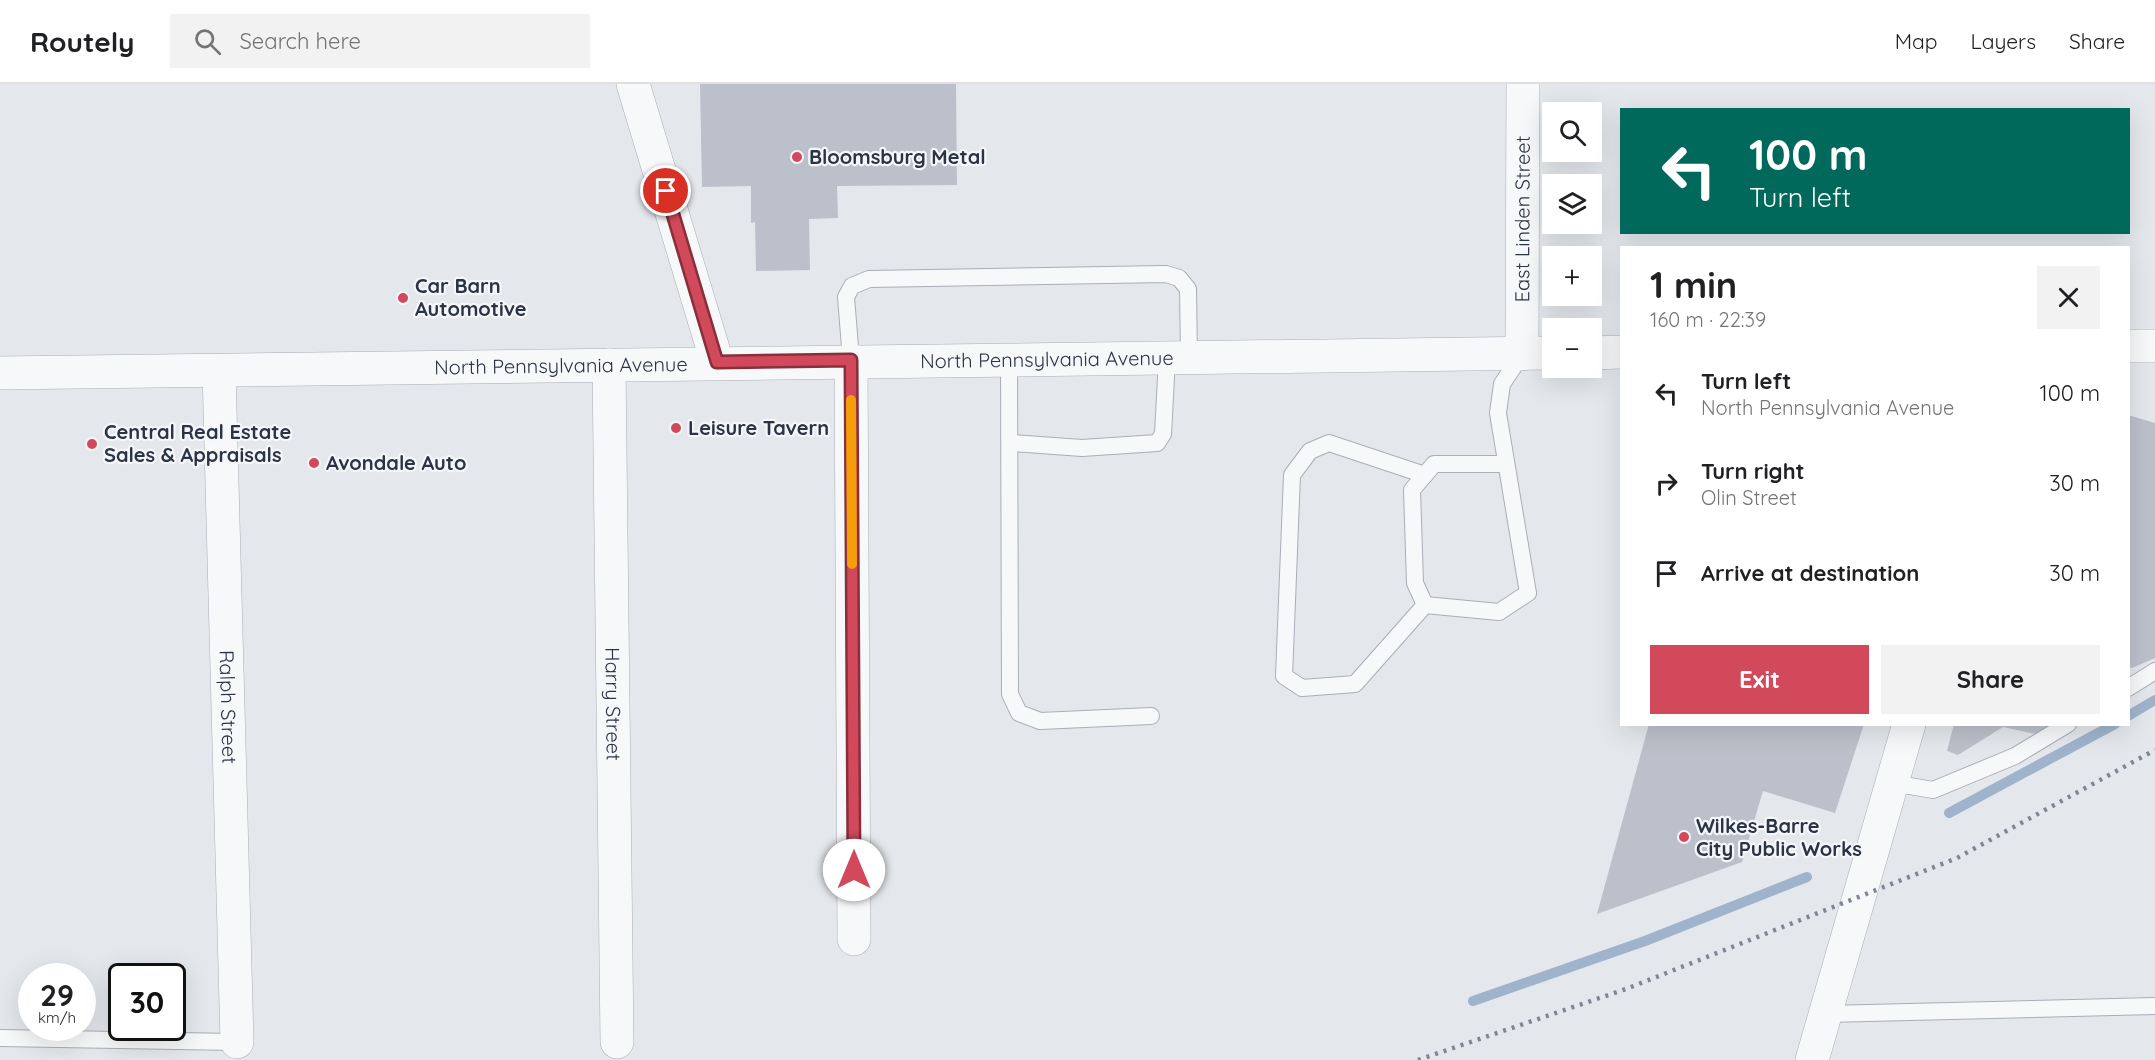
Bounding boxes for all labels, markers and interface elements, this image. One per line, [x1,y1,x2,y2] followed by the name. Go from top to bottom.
[170,14,590,68] search box
[30,24,134,59] text: Routely
[191,25,224,58] icon: search
[239,27,361,55] text: Search here
[1895,28,1938,54] text: Map
[1971,28,2036,54] text: Layers
[2069,28,2125,54] text: Share
[1542,102,1602,378] map controls
[1542,102,1602,162] button: search
[1749,128,1867,181] text: 100 m
[1650,132,1728,210] icon: left
[1509,135,1535,302] street label: East Linden Street
[809,144,986,169] place label: Bloomsburg Metal
[790,150,804,164] marker: Bloomsburg Metal
[640,165,691,216] pin
[649,174,682,207] icon: arrive
[1542,174,1602,234] button: layers
[1749,180,1851,214] text: Turn left
[1542,246,1602,306] button: +
[1650,262,1737,307] text: 1 min
[2037,266,2100,329] button: close
[415,273,527,321] place label: Car Barn Automotive
[396,291,410,305] marker: Car Barn Automotive
[1650,307,1766,332] text: 160 m · 22:39
[1542,318,1602,378] button: −
[920,345,1174,373] street label: North Pennsylvania Avenue
[434,351,688,379] street label: North Pennsylvania Avenue
[1701,367,1791,395] text: Turn left
[1650,377,1683,410] icon: left
[2040,379,2100,407] text: 100 m
[1701,395,1954,420] text: North Pennsylvania Avenue
[688,415,829,440] place label: Leisure Tavern
[104,419,291,467] place label: Central Real Estate Sales & Appraisals
[669,421,683,435] marker: Leisure Tavern
[85,437,99,451] marker: Central Real Estate Sales & Appraisals
[326,450,466,475] place label: Avondale Auto
[307,456,321,470] marker: Avondale Auto
[1701,457,1805,485] text: Turn right
[1650,467,1683,500] icon: right
[2049,469,2100,497] text: 30 m
[1701,485,1797,510] text: Olin Street
[1650,557,1683,590] icon: arrive
[1701,559,1919,587] text: Arrive at destination
[2049,559,2100,587] text: 30 m
[1650,645,1869,714] button: Exit
[1881,645,2100,714] button: Share
[600,647,627,761] street label: Harry Street
[214,650,243,764] street label: Ralph Street
[1696,813,1862,861] place label: Wilkes-Barre City Public Works
[1677,830,1691,844] marker: Wilkes-Barre City Public Works
[822,838,886,902] position arrow
[108,963,186,1041] speed limit sign: 30
[40,976,74,1014] text: 29
[38,1008,76,1027] text: km/h

